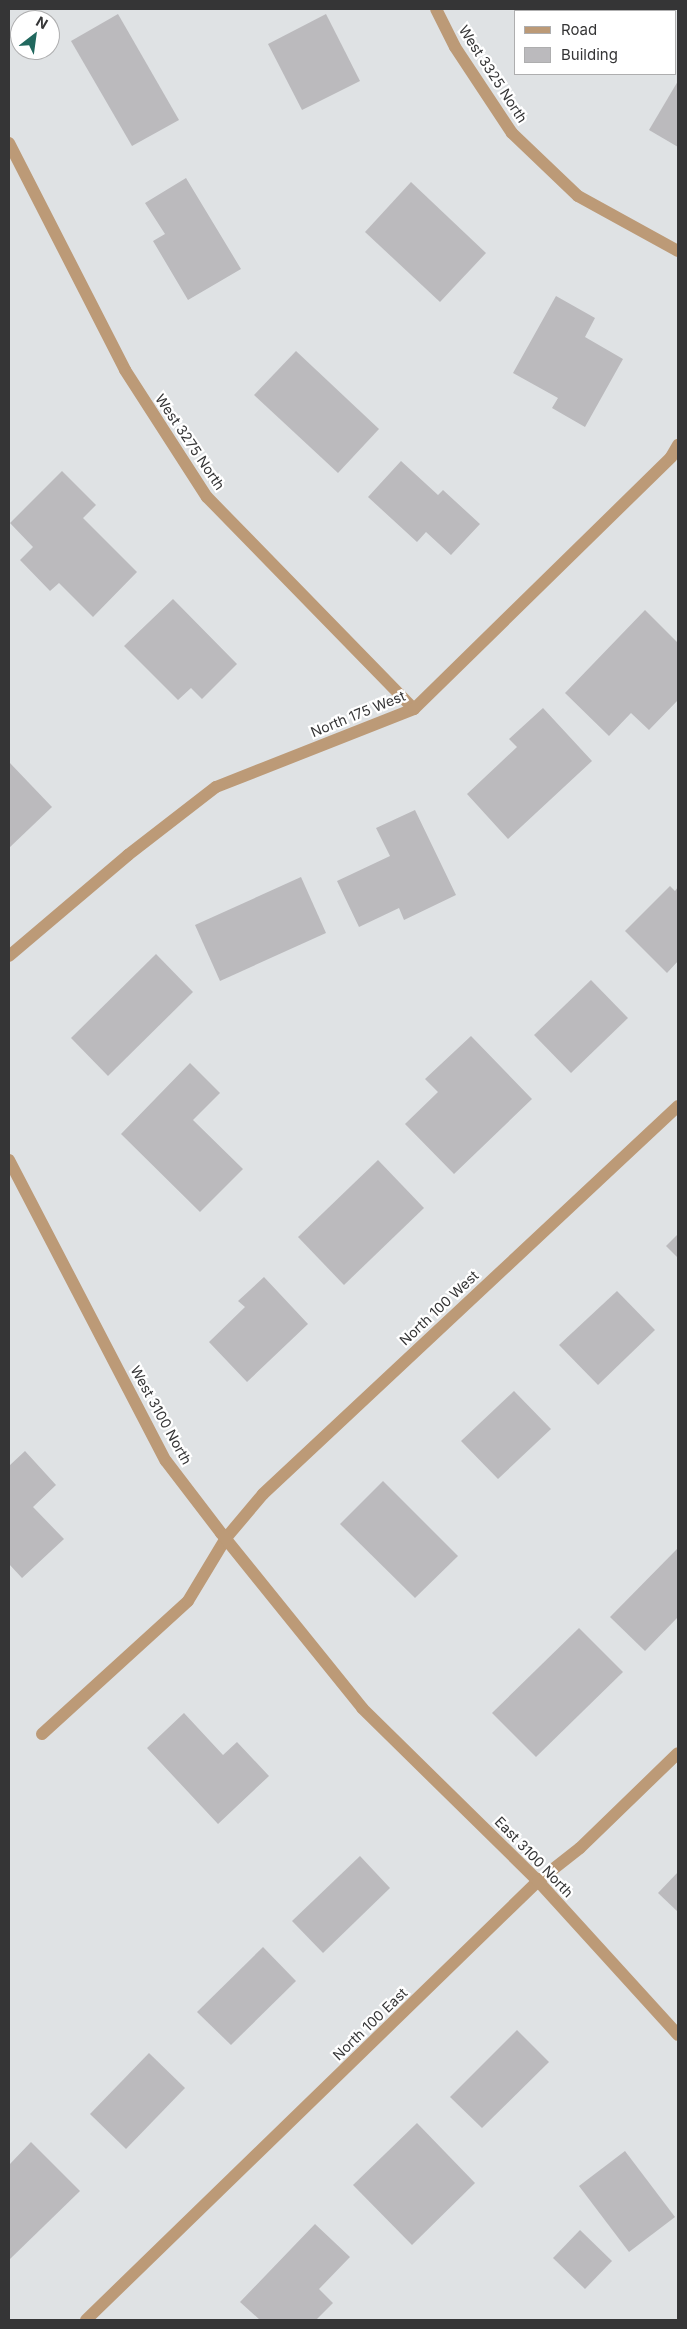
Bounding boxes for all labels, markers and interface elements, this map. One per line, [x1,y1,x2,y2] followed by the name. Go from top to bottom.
[10,10,60,60] north arrow
[514,10,677,75] legend
[33,12,51,32] text: N
[561,20,597,39] text: Road
[455,22,531,126] street label: West 3325 North
[561,45,618,64] text: Building
[152,391,228,493] street label: West 3275 North
[308,687,408,741] street label: North 175 West
[396,1267,482,1349] street label: North 100 West
[127,1363,195,1467] street label: West 3100 North
[491,1813,577,1901] street label: East 3100 North
[329,1984,411,2064] street label: North 100 East

